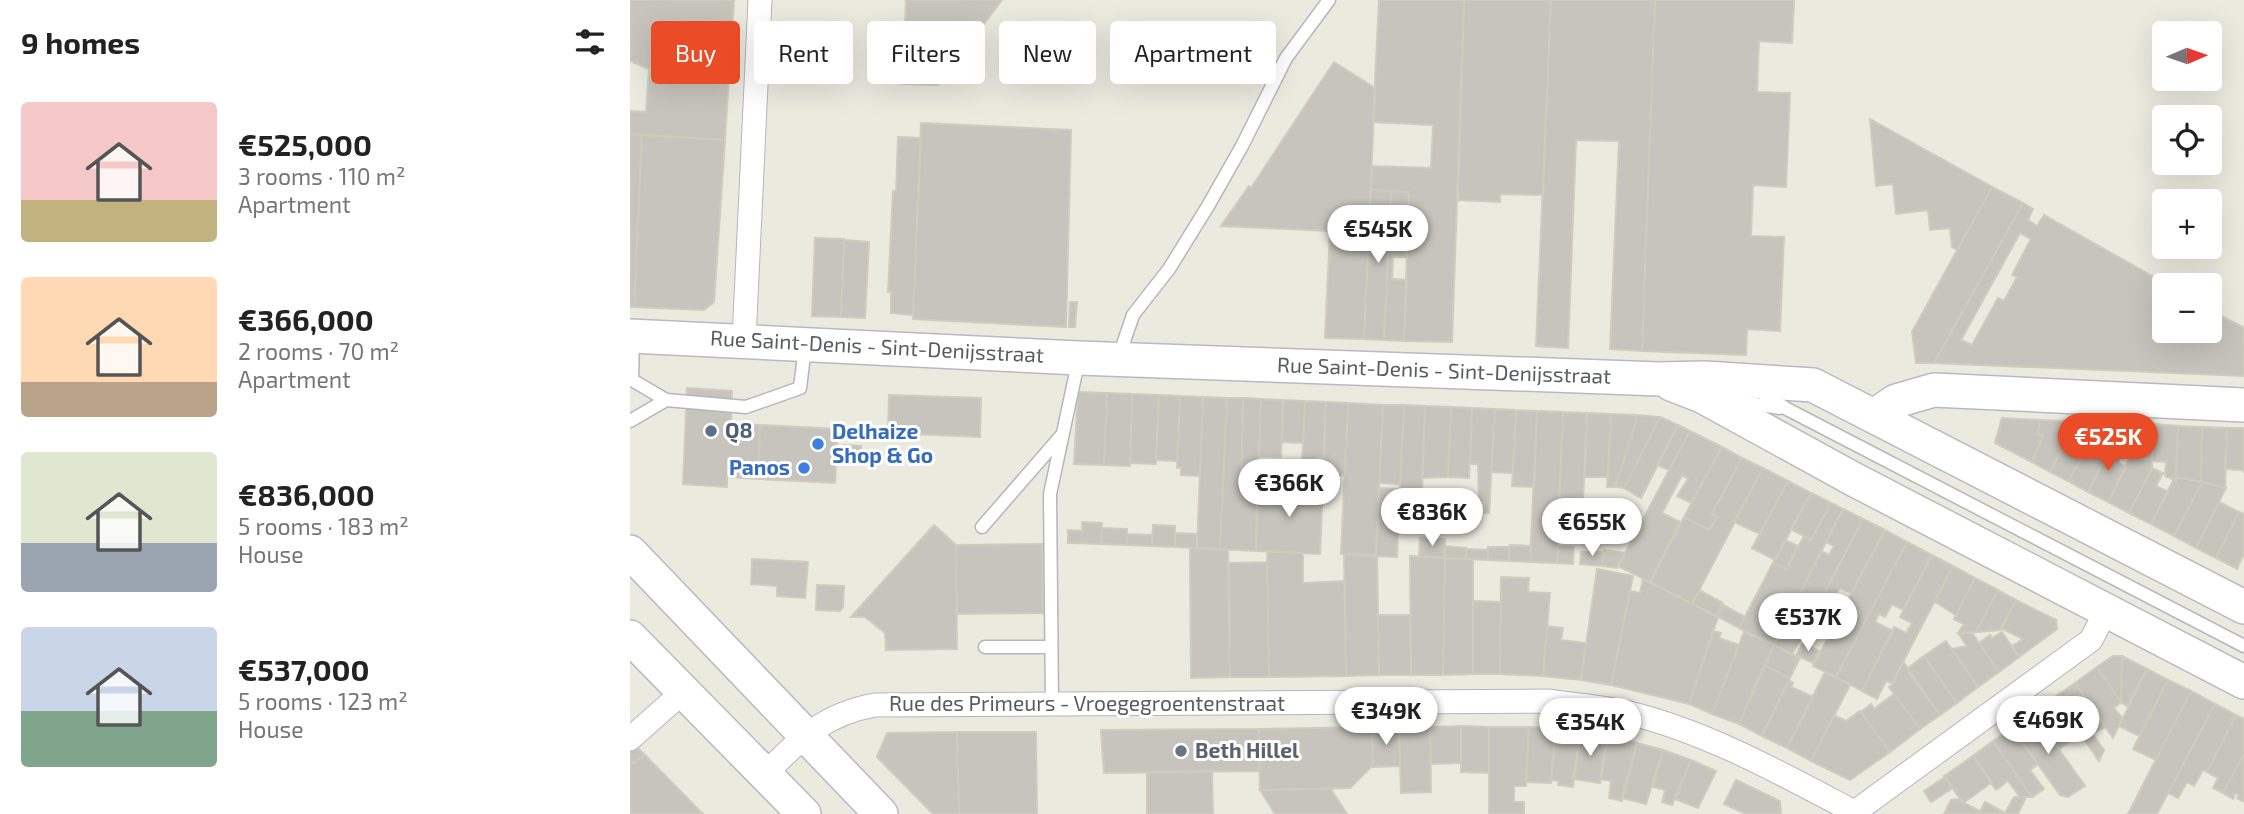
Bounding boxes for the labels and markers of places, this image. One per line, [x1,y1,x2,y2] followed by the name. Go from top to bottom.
[1329,205,1427,265] pin: €545K
[2059,414,2157,473] pin: €525K
[725,417,753,443] place label: Q8
[832,418,933,467] place label: Delhaize Shop & Go
[703,423,719,439] marker: Q8
[810,436,826,452] marker: Delhaize Shop & Go
[729,454,790,479] place label: Panos
[796,460,812,476] marker: Panos
[1240,460,1338,519] pin: €366K
[1383,489,1481,548] pin: €836K
[1543,498,1641,558] pin: €655K
[1759,594,1857,653] pin: €537K
[1337,688,1435,747] pin: €349K
[1999,696,2097,756] pin: €469K
[1541,698,1639,758] pin: €354K
[1195,737,1299,762] place label: Beth Hillel
[1173,743,1189,759] marker: Beth Hillel

